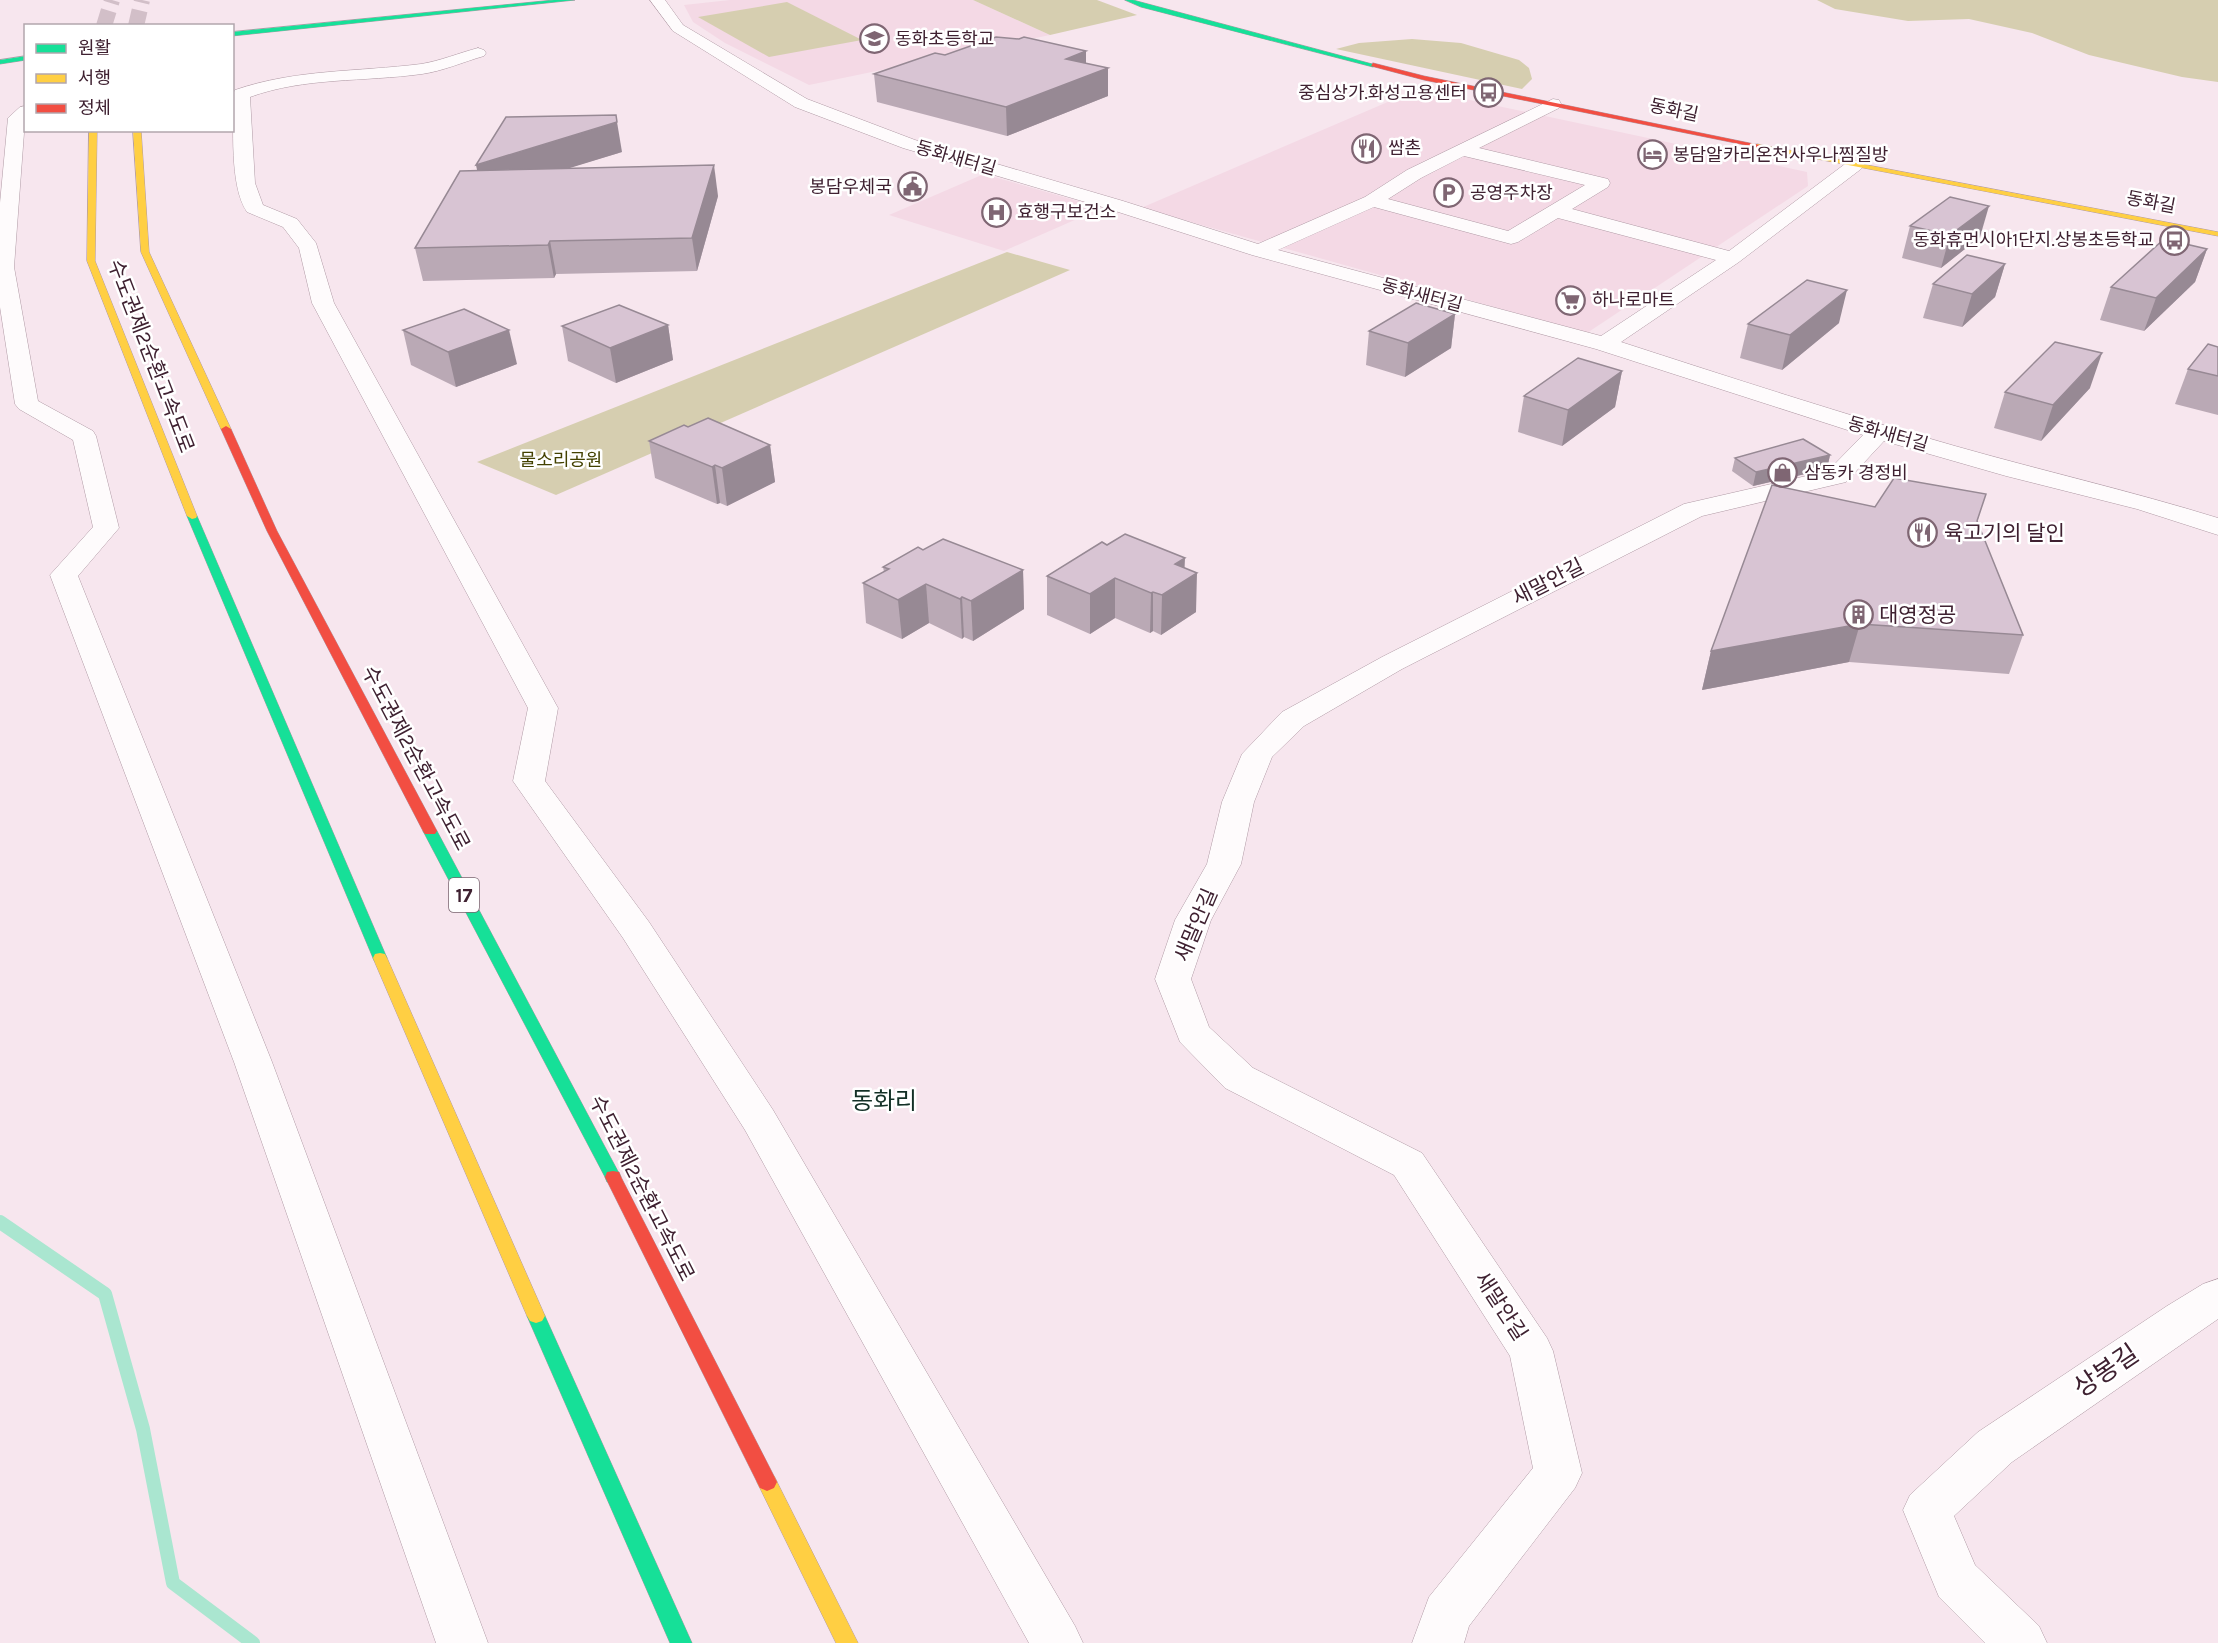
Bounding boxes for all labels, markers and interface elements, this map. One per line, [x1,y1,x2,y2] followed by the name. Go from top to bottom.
[858,23,890,55] school or university icon: 동화초등학교
[24,24,234,132] legend
[895,28,994,50] place label: 동화초등학교
[78,37,111,59] text: 원활
[78,67,111,89] text: 서행
[1472,77,1504,109] bus stop icon: 중심상가.화성고용센터
[1298,82,1467,104] place label: 중심상가.화성고용센터
[1647,94,1701,126] street label: 동화길
[78,97,111,119] text: 정체
[1351,132,1383,164] restaurant icon: 쌈촌
[913,136,999,180] street label: 동화새터길
[1388,137,1421,159] place label: 쌈촌
[1636,139,1668,171] hotel icon: 봉담알카리온천사우나찜질방
[1673,144,1888,166] place label: 봉담알카리온천사우나찜질방
[897,171,929,203] public building icon: 봉담우체국
[809,176,892,198] place label: 봉담우체국
[1433,177,1465,209] parking icon: 공영주차장
[1470,182,1553,204] place label: 공영주차장
[2125,186,2177,218] street label: 동화길
[980,196,1012,228] hospital icon: 효행구보건소
[1017,201,1116,223] place label: 효행구보건소
[2159,224,2191,256] bus stop icon: 동화휴먼시아1단지.상봉초등학교
[1913,229,2154,251] place label: 동화휴먼시아1단지.상봉초등학교
[103,256,199,456] street label: 수도권제2순환고속도로
[1379,274,1465,316] street label: 동화새터길
[1555,284,1587,316] supermarket icon: 하나로마트
[1592,289,1675,311] place label: 하나로마트
[1845,412,1931,456] street label: 동화새터길
[520,449,602,471] park label: 물소리공원
[1767,457,1799,489] shop icon: 삼동카 경정비
[1804,462,1908,484] place label: 삼동카 경정비
[1907,517,1939,549] restaurant icon: 육고기의 달인
[1944,521,2065,545] place label: 육고기의 달인
[1508,554,1588,610] street label: 새말안길
[1842,599,1874,631] building icon: 대영정공
[1879,603,1956,627] place label: 대영정공
[357,662,475,854] street label: 수도권제2순환고속도로
[449,878,479,912] road number: 17
[1170,885,1222,965] street label: 새말안길
[851,1087,917,1115] district label: 동화리
[585,1091,699,1285] street label: 수도권제2순환고속도로
[1470,1267,1532,1345] street label: 새말안길
[2068,1338,2144,1404] street label: 상봉길

